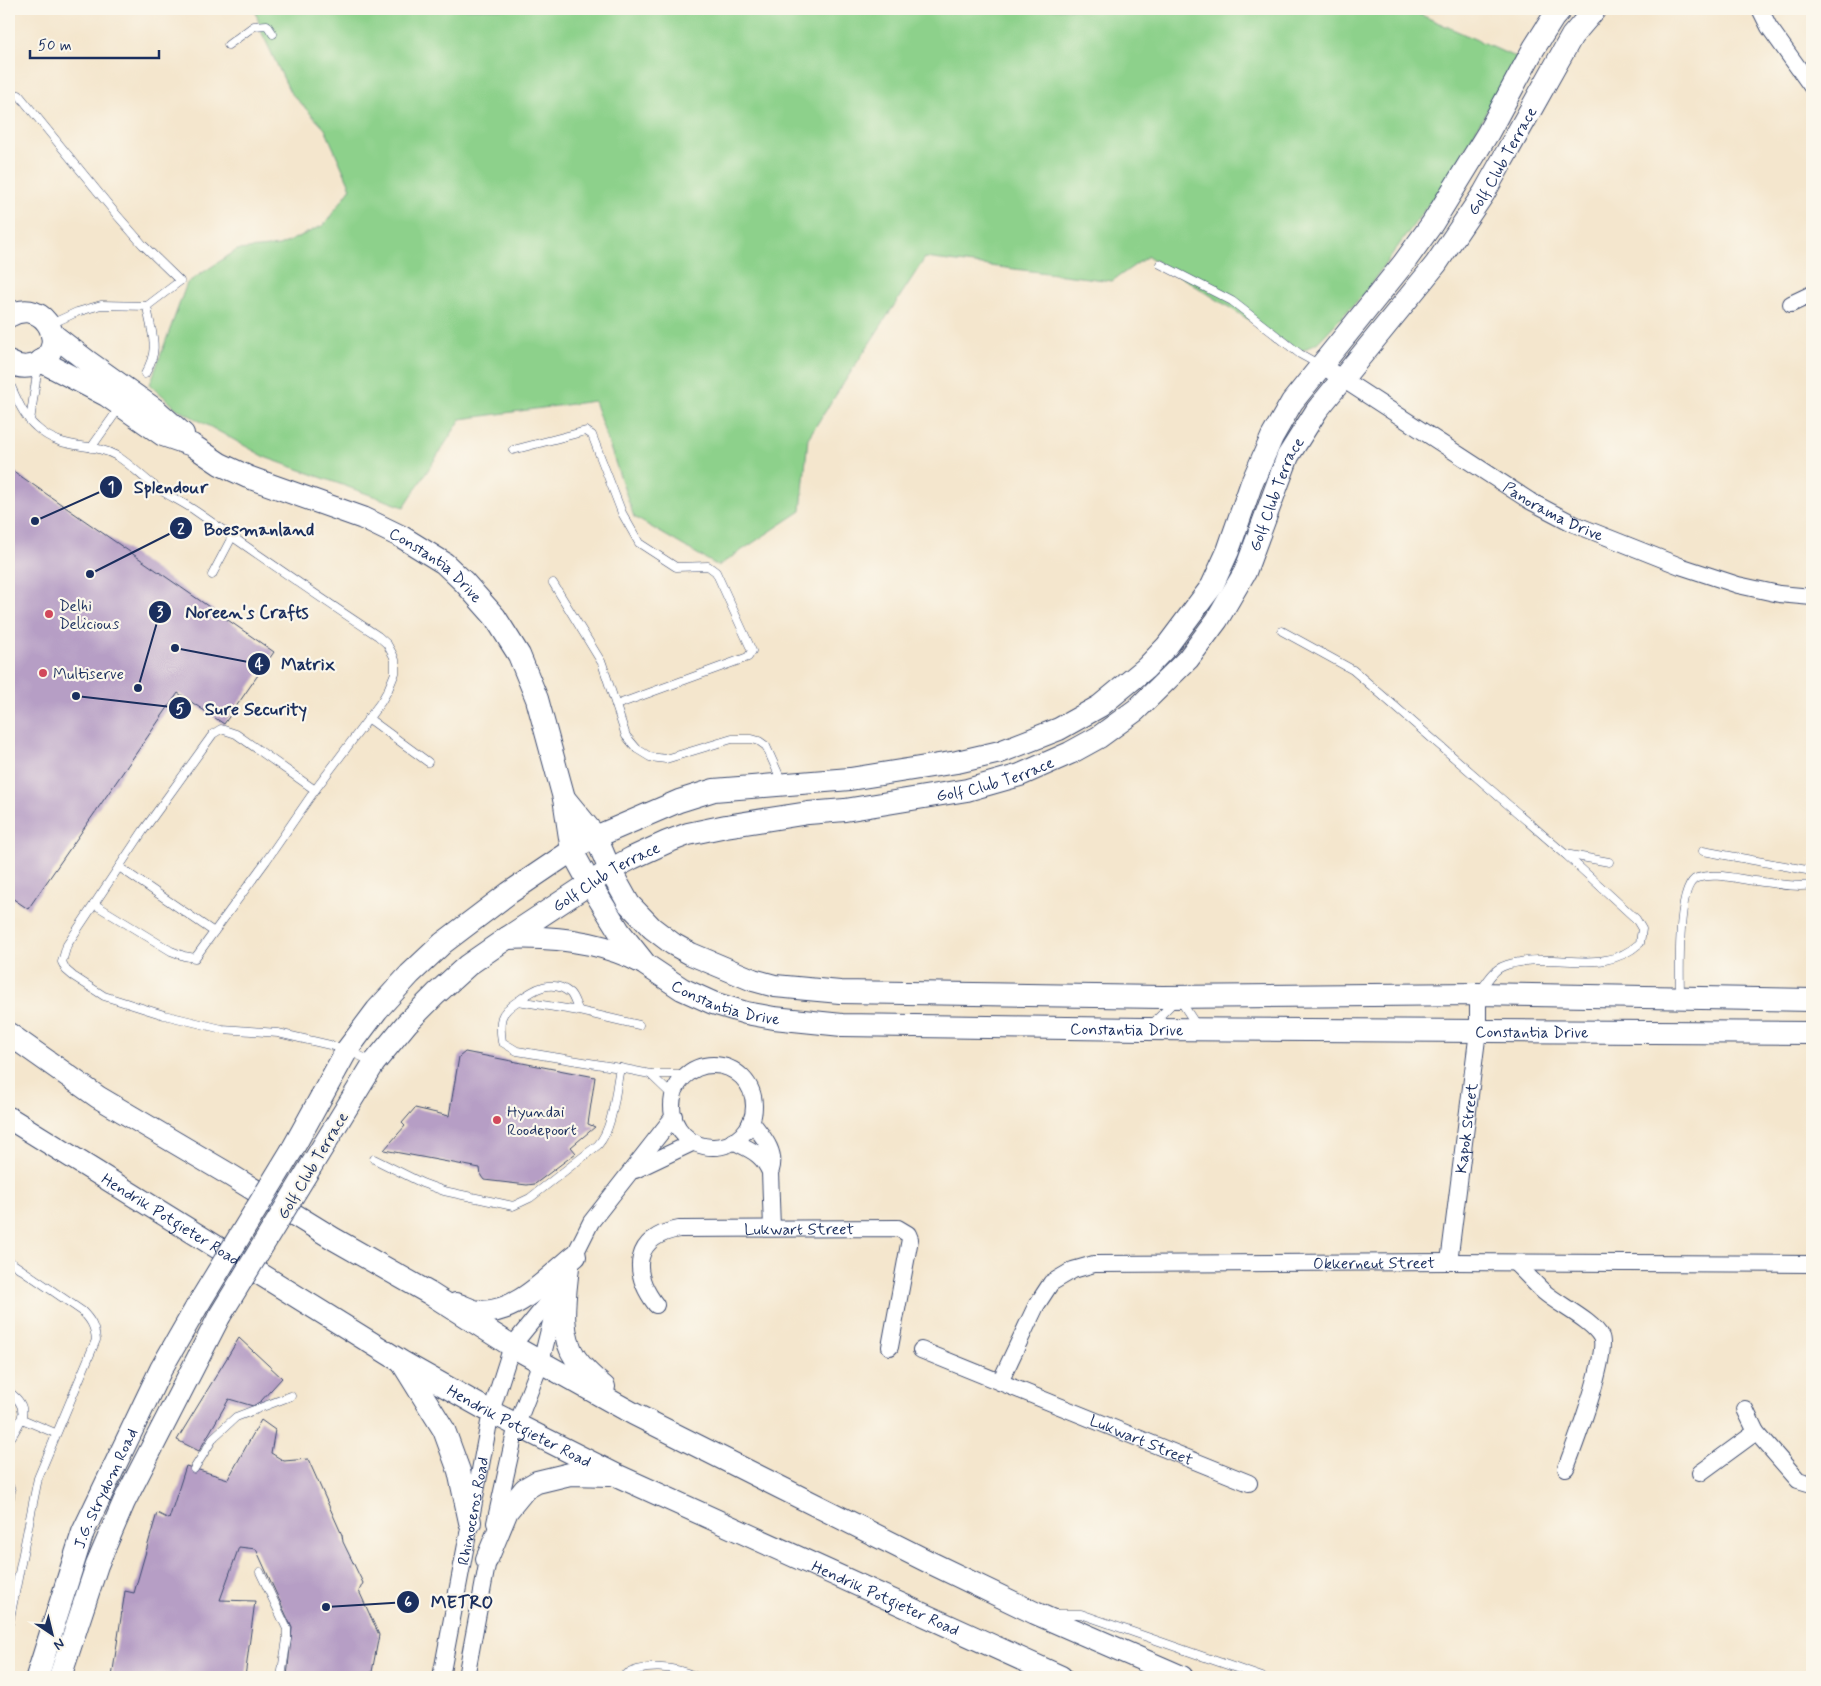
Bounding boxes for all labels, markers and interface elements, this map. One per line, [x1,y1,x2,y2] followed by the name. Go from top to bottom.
[30,28,159,60] scale bar
[38,36,72,56] text: 50 m
[1463,103,1542,220] street label: Golf Club Terrace
[1245,433,1310,554] street label: Golf Club Terrace
[99,470,218,503] callout: Splendour
[134,476,209,500] text: Splendour
[1499,477,1607,547] street label: Panorama Drive
[108,478,114,498] text: 1
[169,512,324,545] callout: Boesmanland
[204,518,314,542] text: Boesmanland
[177,520,185,540] text: 2
[385,523,487,608] street label: Constantia Drive
[59,596,119,635] place label: Delhi Delicious
[148,596,321,629] callout: Noreen's Crafts
[185,601,309,625] text: Noreen's Crafts
[157,603,164,623] text: 3
[43,608,55,620] marker: Delhi Delicious
[246,647,345,680] callout: Matrix
[281,653,336,677] text: Matrix
[255,655,264,675] text: 4
[53,664,124,685] place label: Multiserve
[37,667,49,679] marker: Multiserve
[168,692,318,725] callout: Sure Security
[205,698,307,722] text: Sure Security
[175,700,185,720] text: 5
[935,752,1057,807] street label: Golf Club Terrace
[549,838,664,917] street label: Golf Club Terrace
[667,976,781,1031] street label: Constantia Drive
[1070,1019,1184,1041] street label: Constantia Drive
[1475,1022,1589,1044] street label: Constantia Drive
[1451,1081,1483,1175] street label: Kapok Street
[507,1102,577,1141] place label: Hyundai Roodepoort
[273,1108,354,1223] street label: Golf Club Terrace
[491,1114,503,1126] marker: Hyundai Roodepoort
[97,1169,244,1271] street label: Hendrik Potgieter Road
[744,1219,855,1241] street label: Lukwart Street
[1313,1253,1436,1275] street label: Okkerneut Street
[443,1380,594,1473] street label: Hendrik Potgieter Road
[1086,1410,1196,1471] street label: Lukwart Street
[69,1425,143,1551] street label: J.G. Strydom Road
[453,1455,494,1567] street label: Rhinoceros Road
[808,1556,962,1641] street label: Hendrik Potgieter Road
[396,1585,503,1618] callout: METRO
[431,1591,493,1615] text: METRO
[404,1593,412,1613] text: 6
[28,1608,78,1658] north arrow
[50,1634,68,1654] text: N

